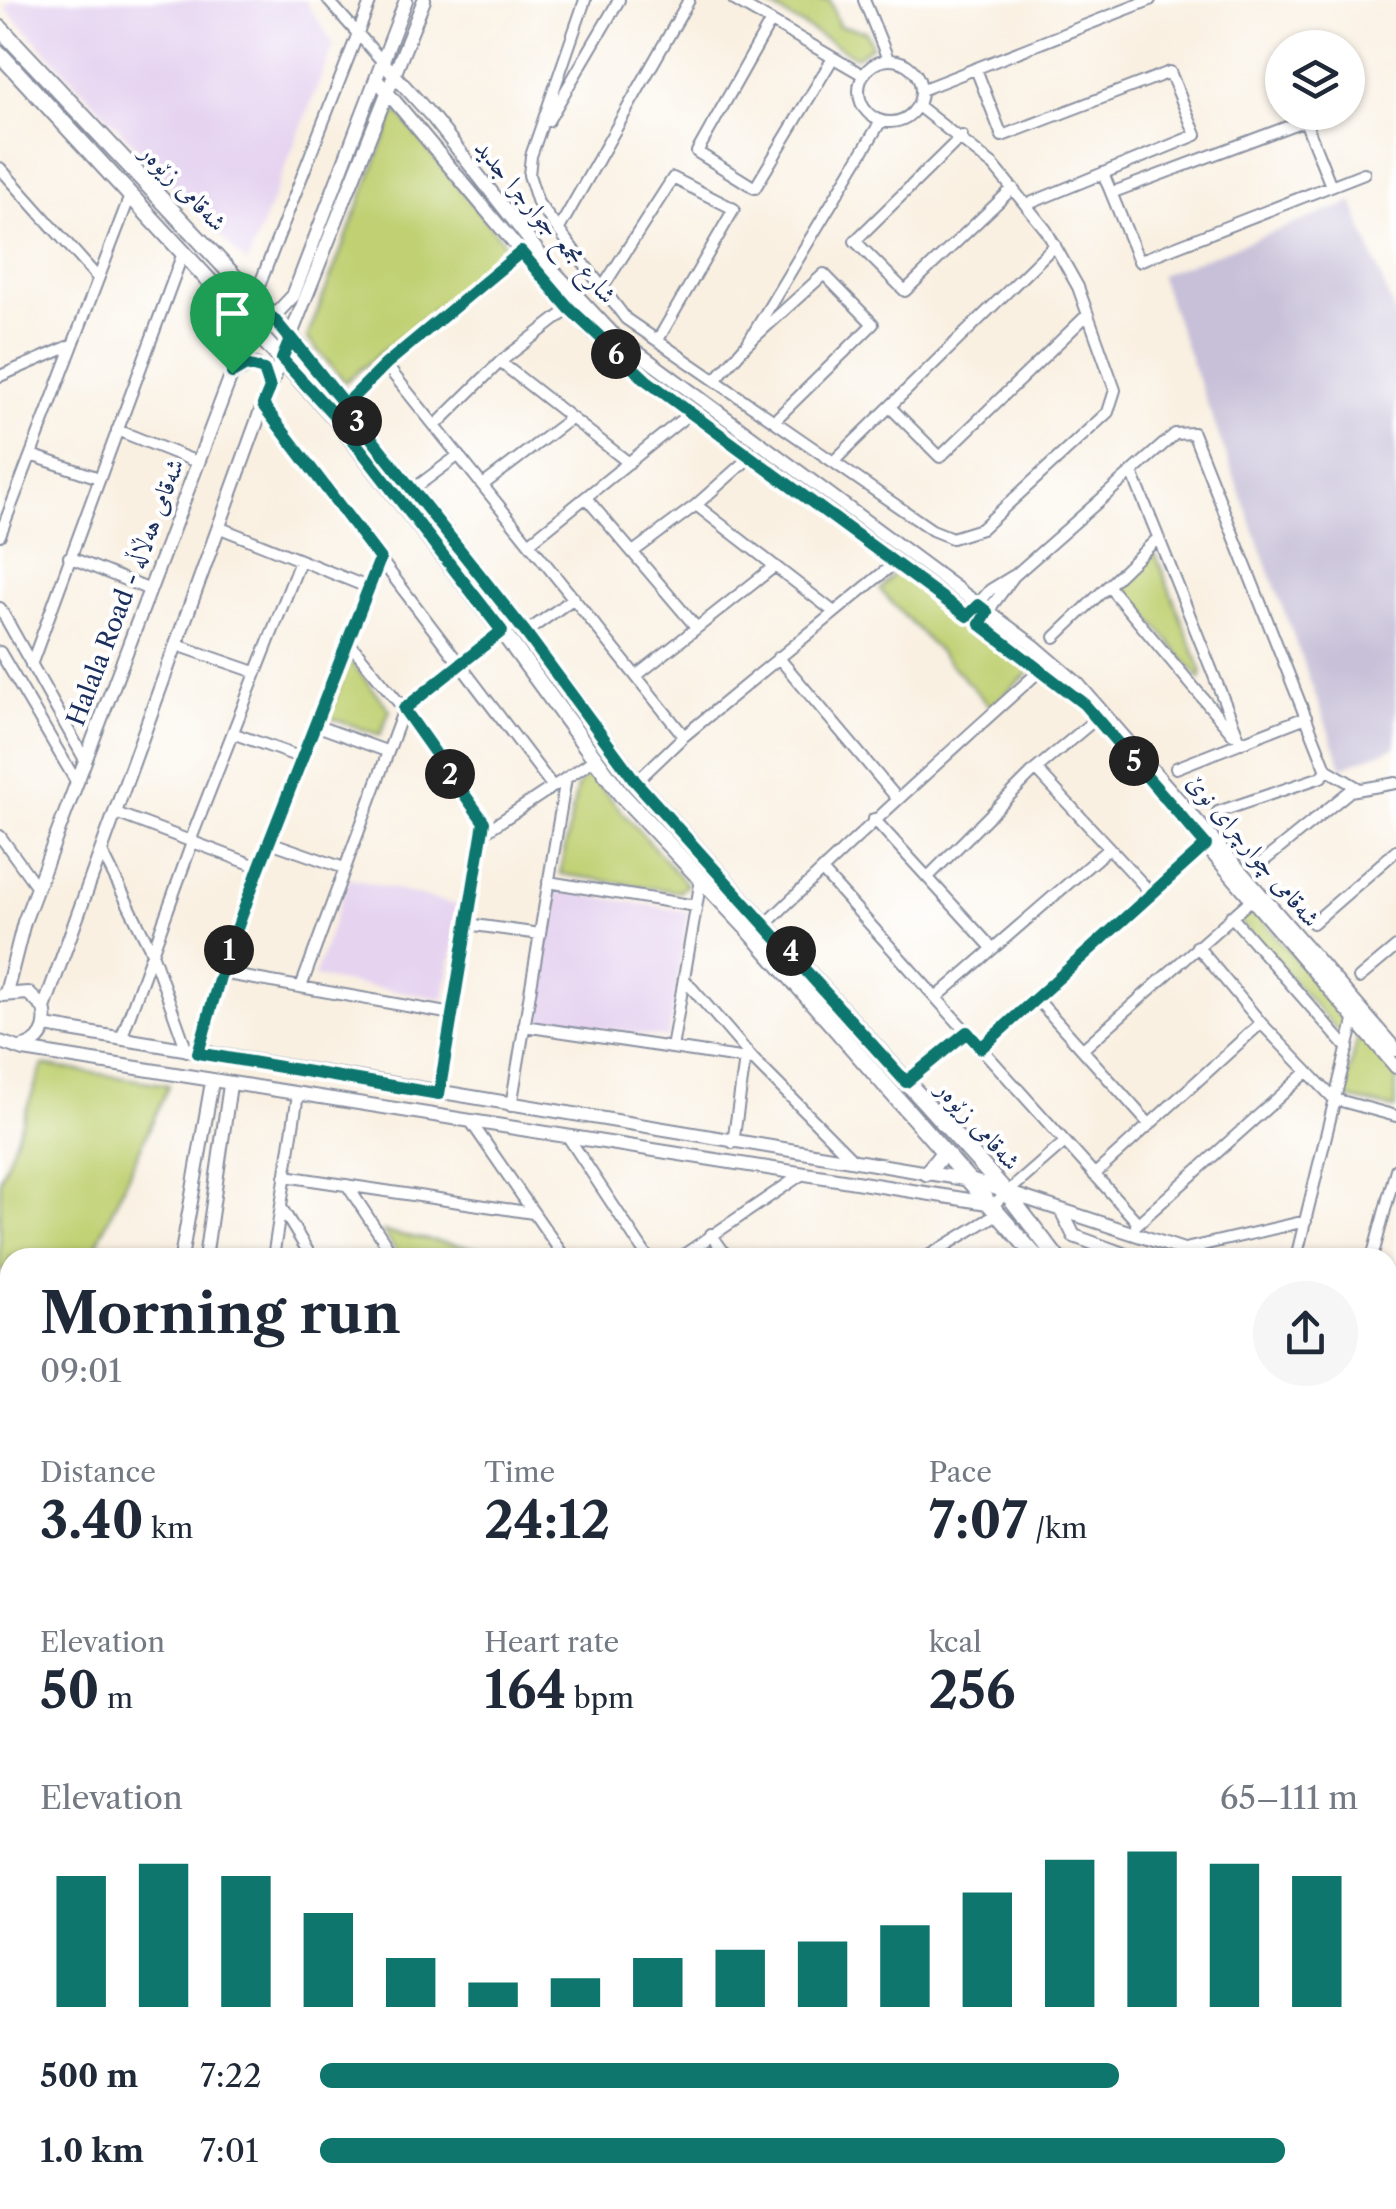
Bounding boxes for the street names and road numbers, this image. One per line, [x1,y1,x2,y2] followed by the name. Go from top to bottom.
[463,133,623,314] street label: شارع مجمع جوارجرا جديد
[132,135,233,238] street label: شەقامی زێوەر
[60,454,191,730] street label: Halala Road - شەقامی هەڵاڵە
[1180,767,1327,934] street label: شەقامی چوارچرای نوێ
[928,1072,1027,1177] street label: شەقامی زێوەر

